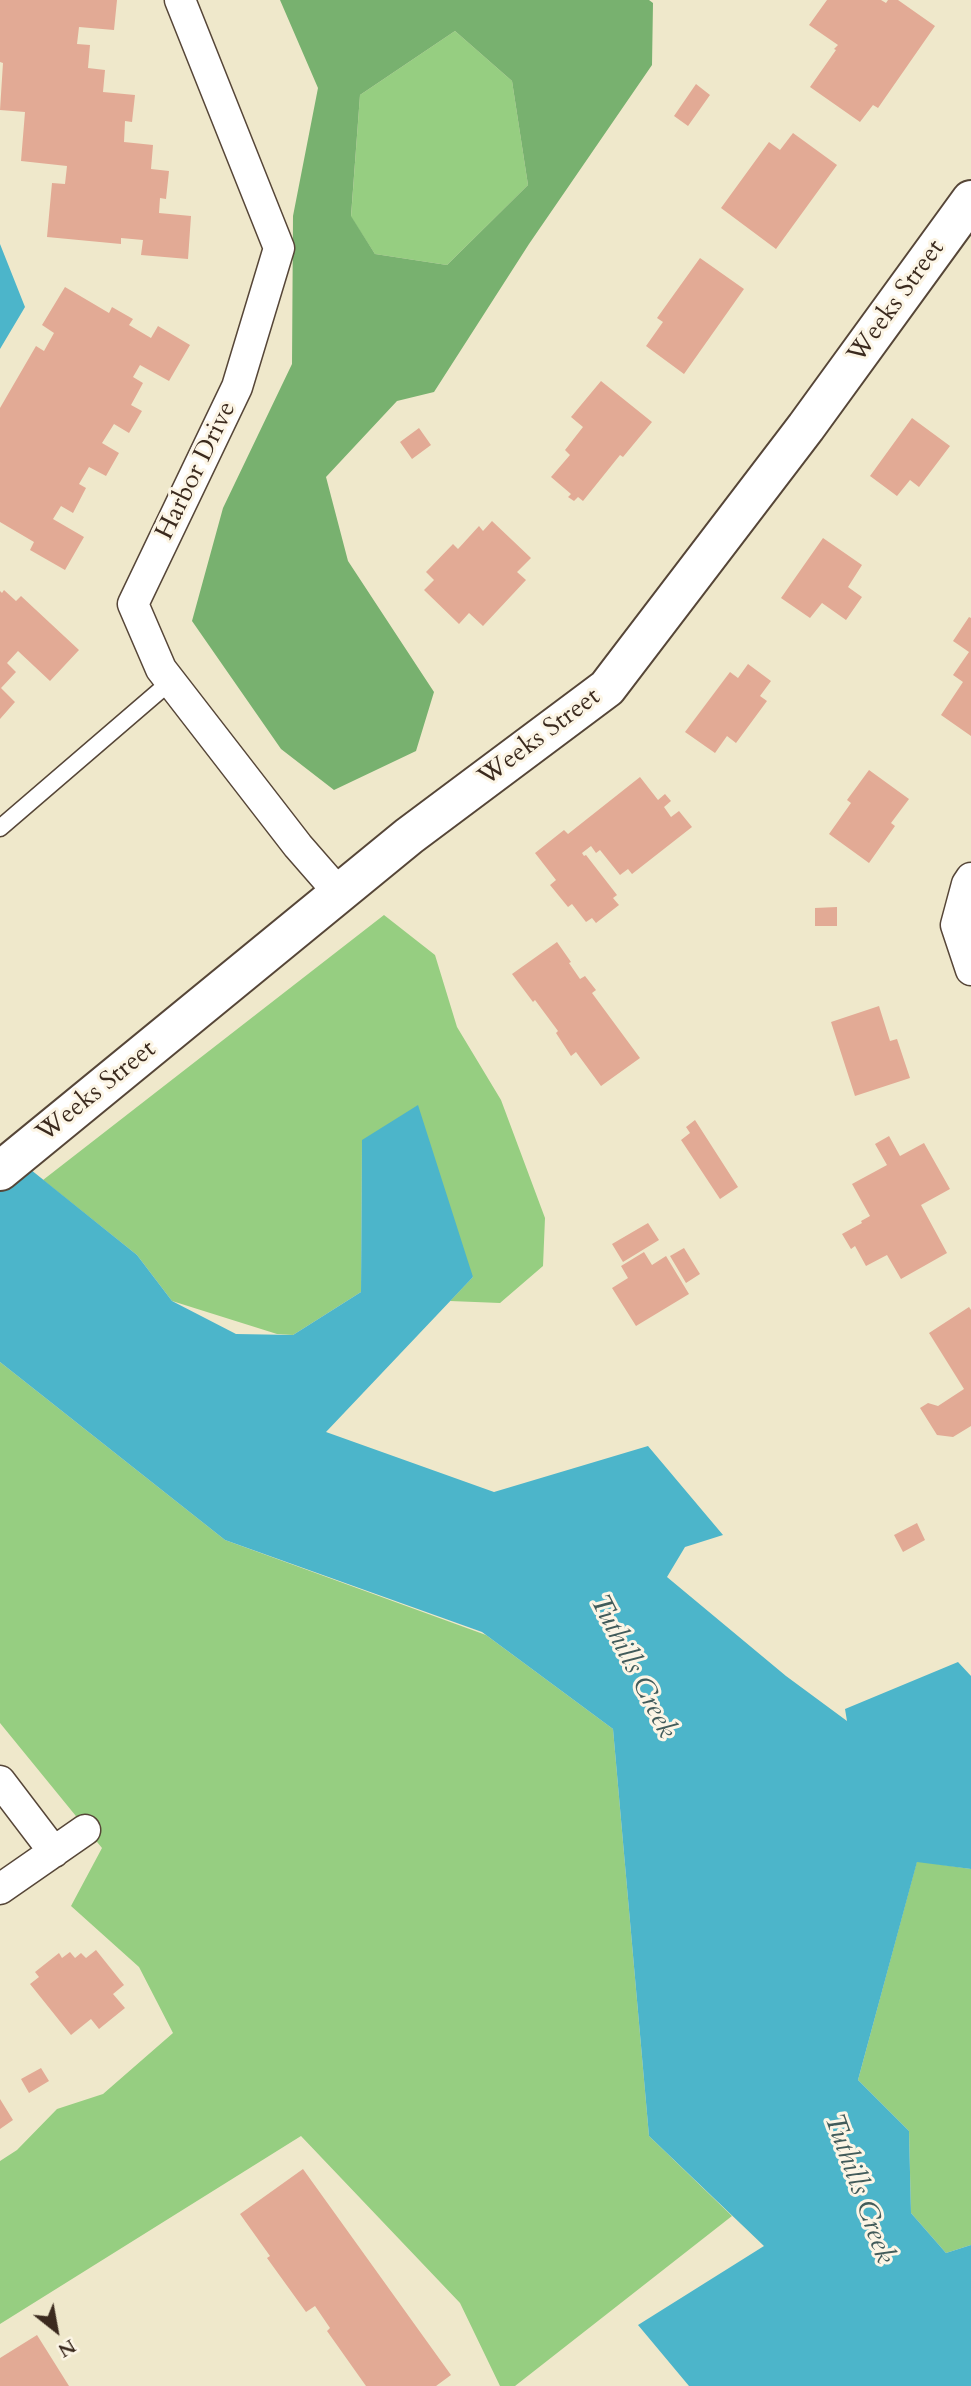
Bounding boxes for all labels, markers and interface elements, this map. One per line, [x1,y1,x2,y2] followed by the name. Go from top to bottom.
[842,234,952,370] street label: Weeks Street
[150,397,244,545] street label: Harbor Drive
[473,682,607,794] street label: Weeks Street
[31,1034,163,1150] street label: Weeks Street
[581,1589,683,1745] water label: Tuthills Creek
[815,2110,901,2268] water label: Tuthills Creek
[21,2295,91,2365] north arrow
[53,2333,81,2363] text: N

